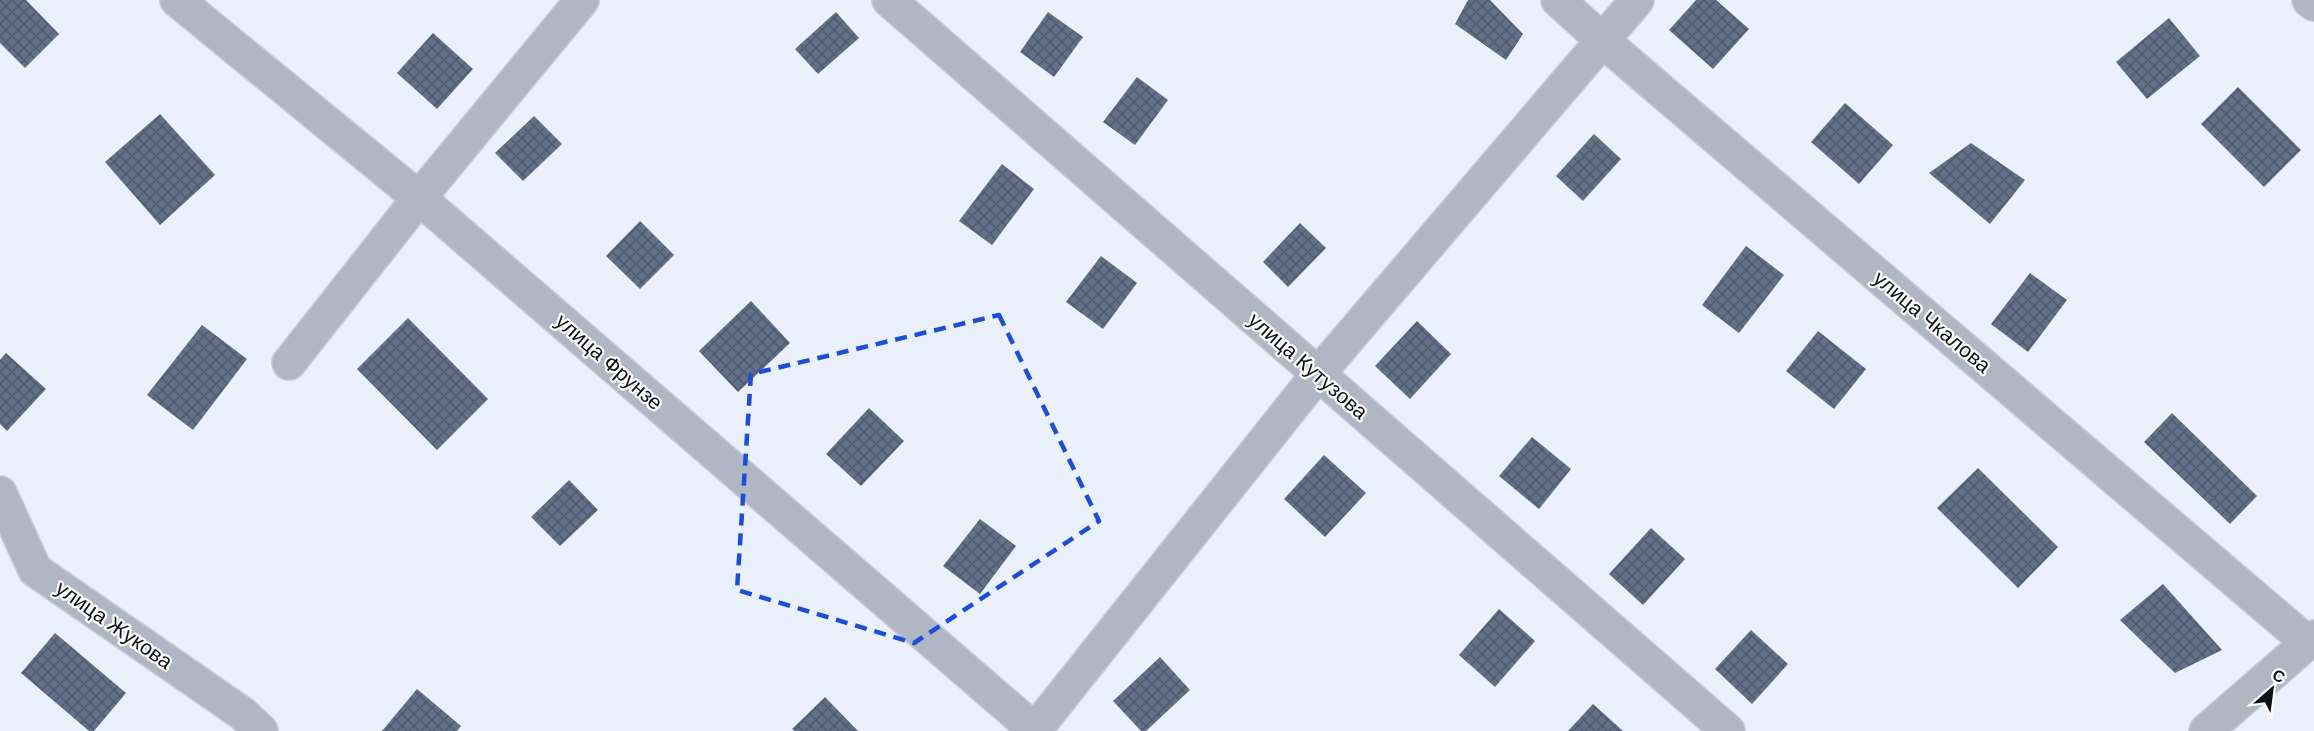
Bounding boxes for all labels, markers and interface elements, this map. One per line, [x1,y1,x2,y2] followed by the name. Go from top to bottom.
[1867,265,1997,380] street label: улица Чкалова
[1242,306,1374,426] street label: улица Кутузова
[549,308,669,416] street label: улица Фрунзе
[50,574,178,676] street label: улица Жукова
[2242,659,2302,719] north arrow
[2269,664,2289,688] text: С

